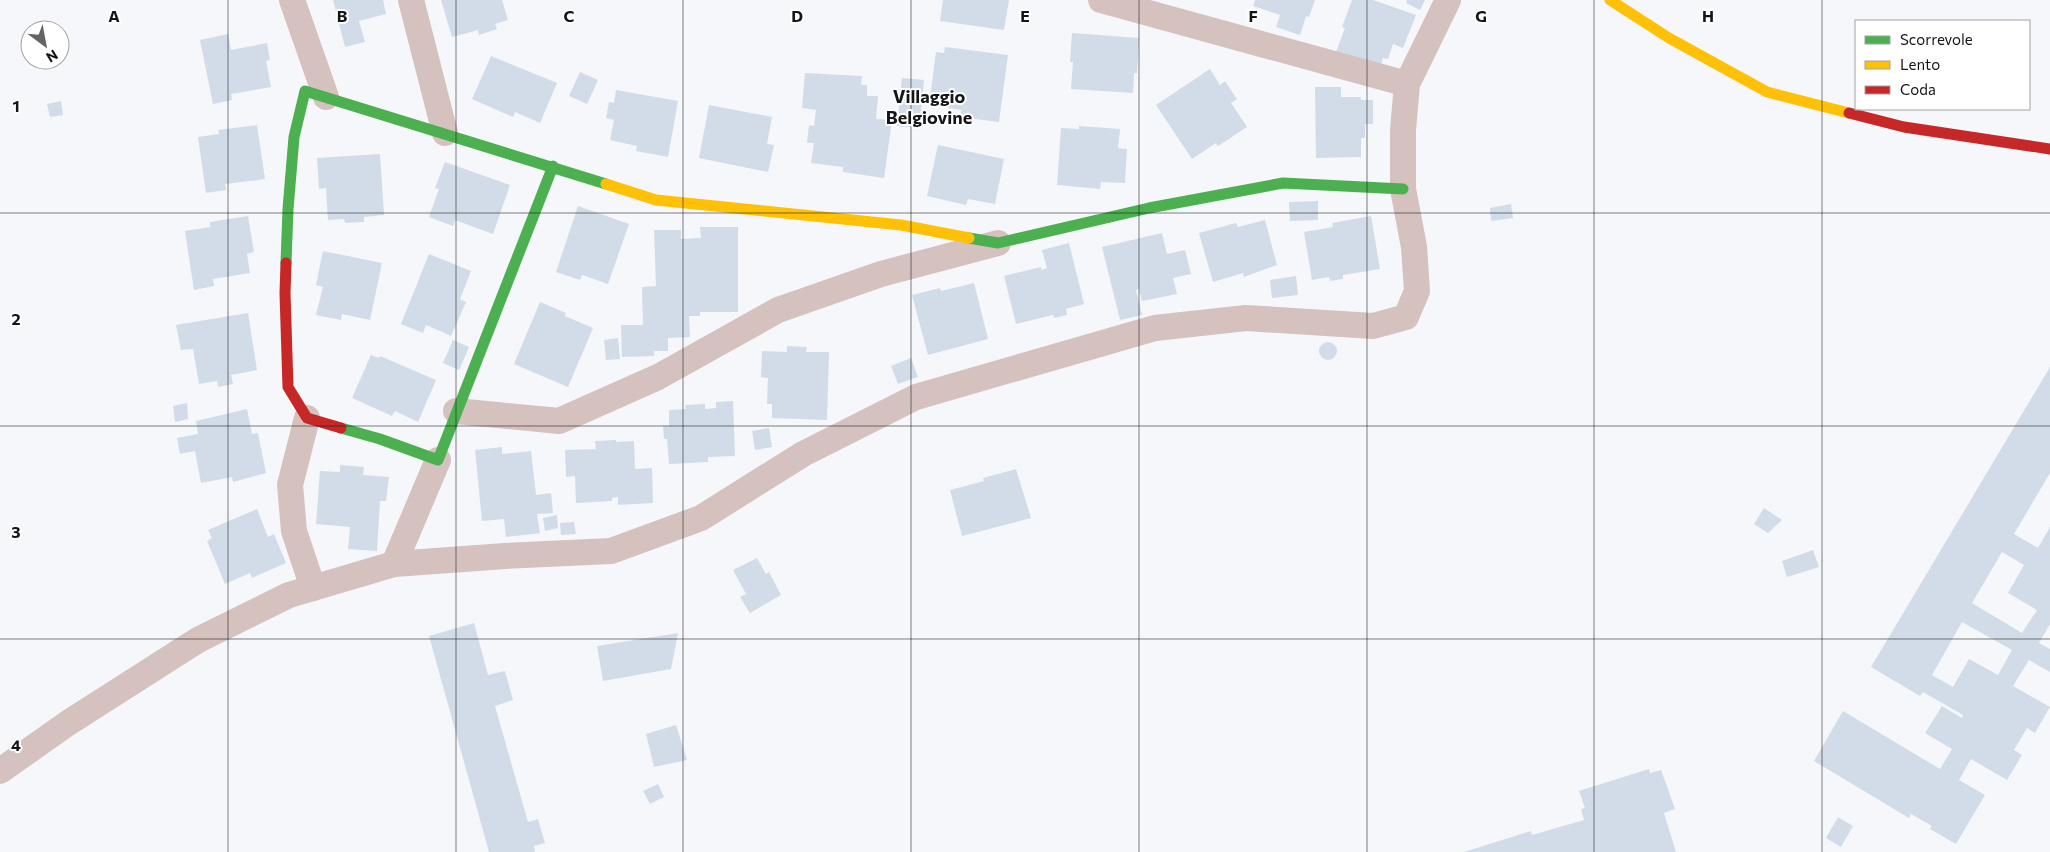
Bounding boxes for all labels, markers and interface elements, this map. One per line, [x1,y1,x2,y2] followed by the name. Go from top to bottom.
[108,6,120,25] text: A
[337,6,348,25] text: B
[564,6,575,25] text: C
[791,6,803,25] text: D
[1020,6,1030,25] text: E
[1248,6,1258,25] text: F
[1475,6,1487,25] text: G
[1702,6,1714,25] text: H
[20,20,70,70] north arrow
[1855,20,2030,110] legend
[1900,30,1973,48] text: Scorrevole
[43,46,61,66] text: N
[1900,55,1940,73] text: Lento
[1900,80,1936,98] text: Coda
[886,85,972,128] district label: Villaggio Belgiovine
[12,96,20,115] text: 1
[11,309,21,328] text: 2
[11,522,21,541] text: 3
[11,735,21,754] text: 4

